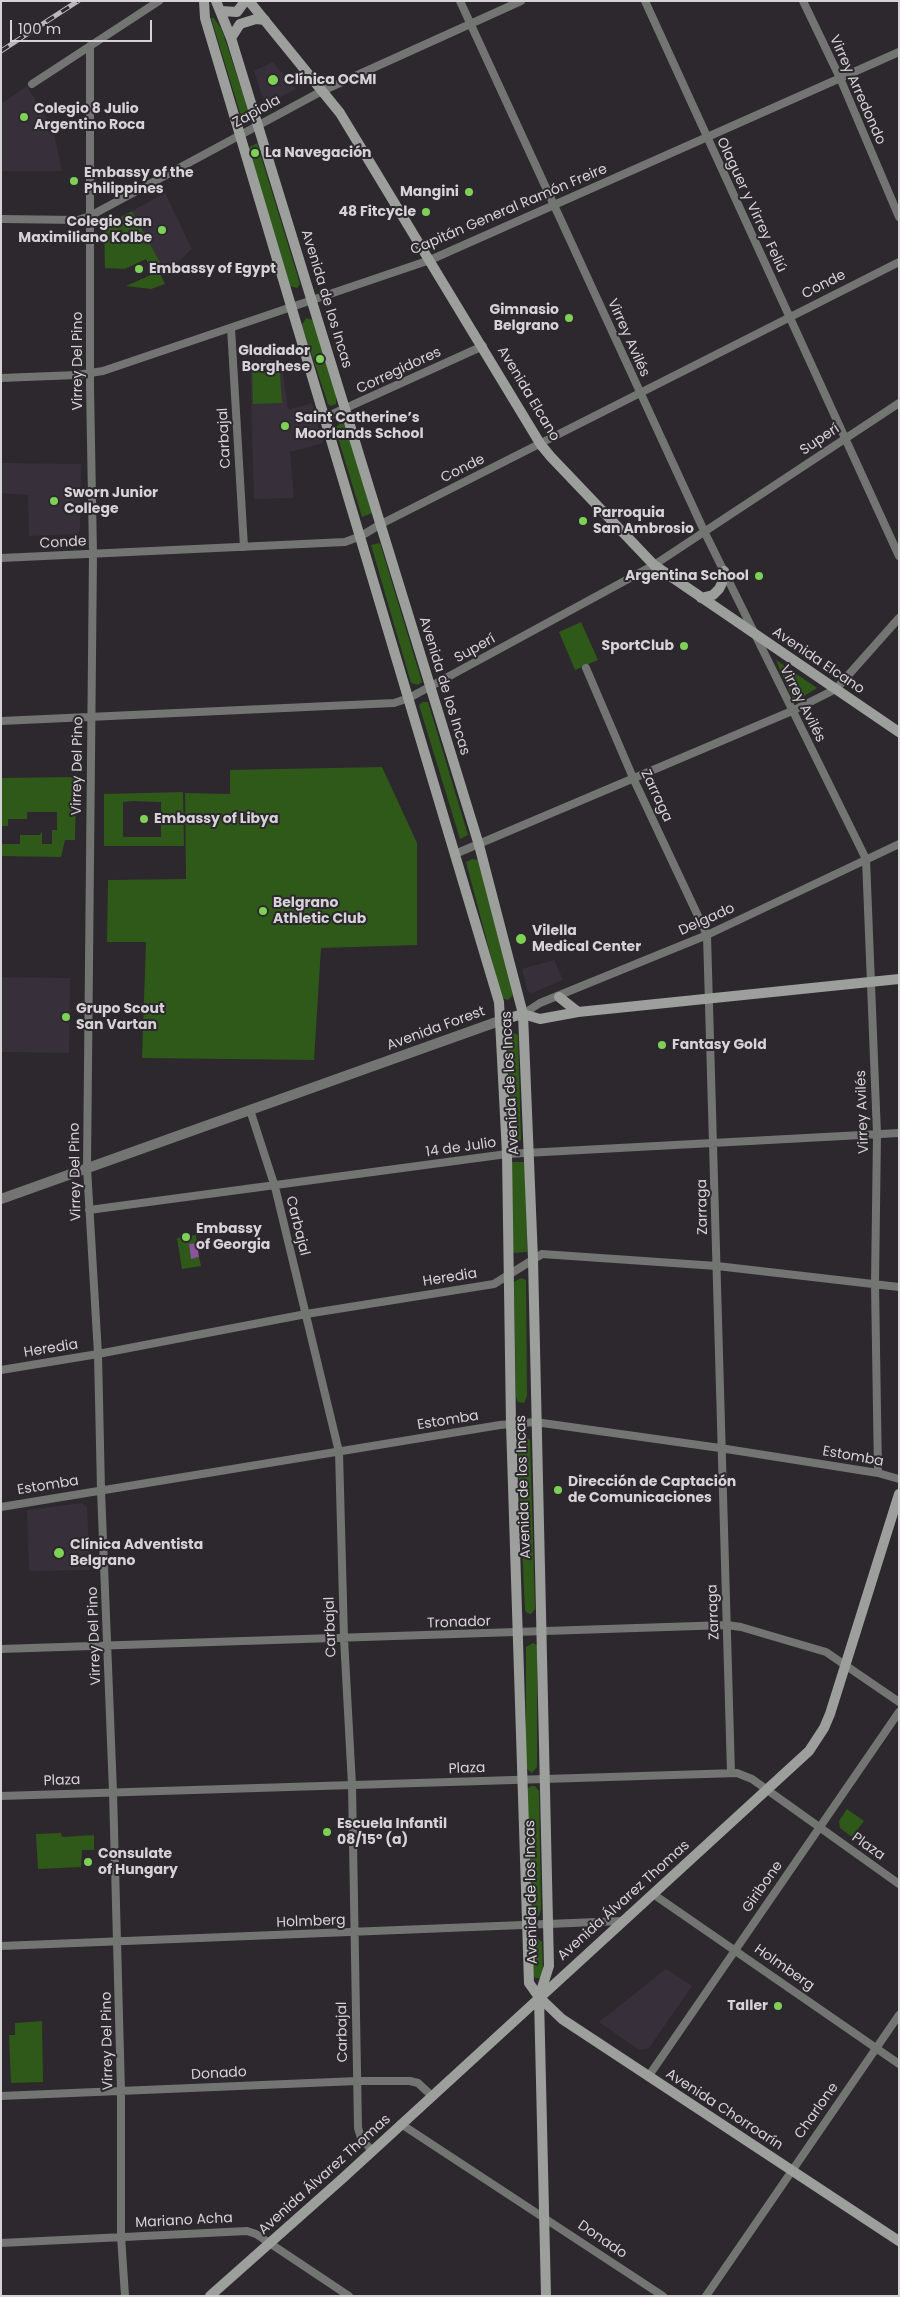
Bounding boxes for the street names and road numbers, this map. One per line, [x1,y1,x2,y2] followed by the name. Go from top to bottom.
[825,33,889,147] street label: Virrey Arredondo
[230,92,284,132] street label: Zapiola
[712,135,790,275] street label: Olaguer y Virrey Feliú
[408,161,610,259] street label: Capitán General Ramón Freire
[297,228,355,370] street label: Avenida de los Incas
[799,267,849,303] street label: Conde
[603,296,653,380] street label: Virrey Avilés
[70,312,86,410] street label: Virrey Del Pino
[354,344,444,398] street label: Corregidores
[493,344,563,444] street label: Avenida Elcano
[215,407,235,469] street label: Carbajal
[797,421,843,459] street label: Superí
[438,451,488,487] street label: Conde
[39,533,87,553] street label: Conde
[415,615,473,757] street label: Avenida de los Incas
[769,624,867,698] street label: Avenida Elcano
[452,631,498,667] street label: Superí
[775,663,829,745] street label: Virrey Avilés
[69,716,87,816] street label: Virrey Del Pino
[637,767,675,825] street label: Zarraga
[676,900,738,940] street label: Delgado
[385,1003,487,1055] street label: Avenida Forest
[499,1011,523,1155] street label: Avenida de los Incas
[853,1070,873,1154] street label: Virrey Avilés
[67,1122,85,1222] street label: Virrey Del Pino
[425,1135,497,1161] street label: 14 de Julio
[694,1179,712,1235] street label: Zarraga
[281,1194,313,1258] street label: Carbajal
[422,1265,478,1291] street label: Heredia
[23,1336,79,1362] street label: Heredia
[416,1408,480,1434] street label: Estomba
[513,1415,535,1559] street label: Avenida de los Incas
[821,1443,885,1471] street label: Estomba
[16,1473,80,1499] street label: Estomba
[705,1584,723,1640] street label: Zarraga
[85,1586,105,1686] street label: Virrey Del Pino
[322,1596,340,1658] street label: Carbajal
[427,1613,491,1633] street label: Tronador
[448,1760,486,1778] street label: Plaza
[43,1772,81,1790] street label: Plaza
[522,1820,542,1964] street label: Avenida de los Incas
[848,1830,888,1864] street label: Plaza
[554,1837,694,1965] street label: Avenida Álvarez Thomas
[739,1858,787,1916] street label: Giribone
[276,1912,346,1932] street label: Holmberg
[751,1941,817,1995] street label: Holmberg
[99,1991,117,2091] street label: Virrey Del Pino
[334,2001,352,2063] street label: Carbajal
[191,2064,247,2084] street label: Donado
[662,2066,786,2154] street label: Avenida Chorroarín
[792,2080,842,2142] street label: Charlone
[255,2111,395,2239] street label: Avenida Álvarez Thomas
[135,2210,233,2232] street label: Mariano Acha
[574,2217,630,2263] street label: Donado

